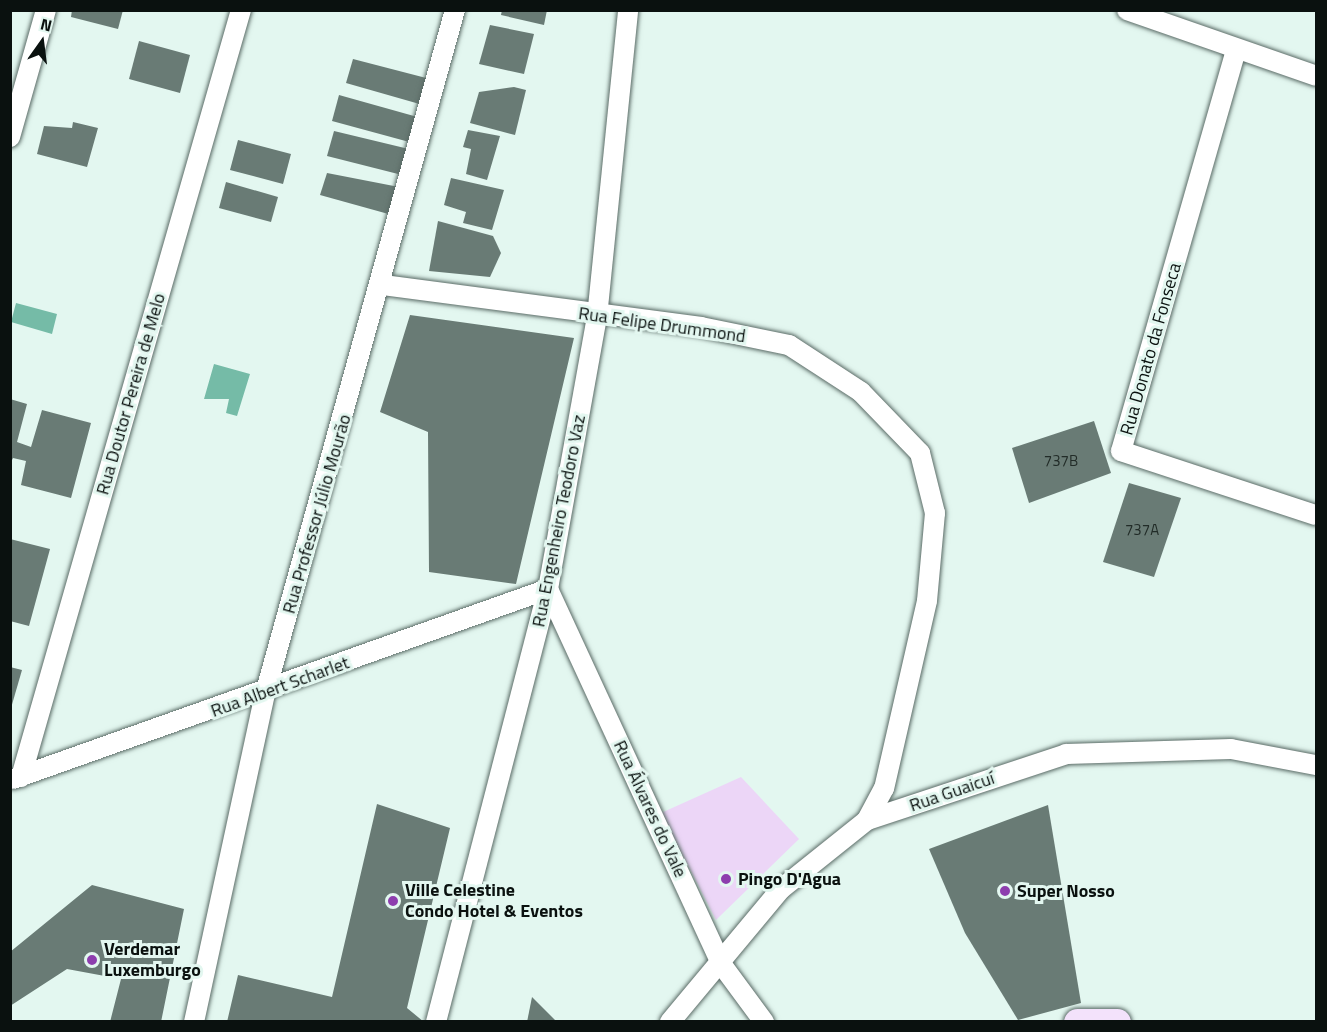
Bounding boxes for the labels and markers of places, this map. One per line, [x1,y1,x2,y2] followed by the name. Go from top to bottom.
[738,868,841,890] place label: Pingo D'Agua
[719,872,733,886] marker: Pingo D'Agua
[405,880,583,922] place label: Ville Celestine Condo Hotel & Eventos
[1017,880,1115,902] place label: Super Nosso
[998,884,1012,898] marker: Super Nosso
[386,894,400,908] marker: Ville Celestine Condo Hotel & Eventos
[104,939,201,982] place label: Verdemar Luxemburgo
[85,953,99,967] marker: Verdemar Luxemburgo

